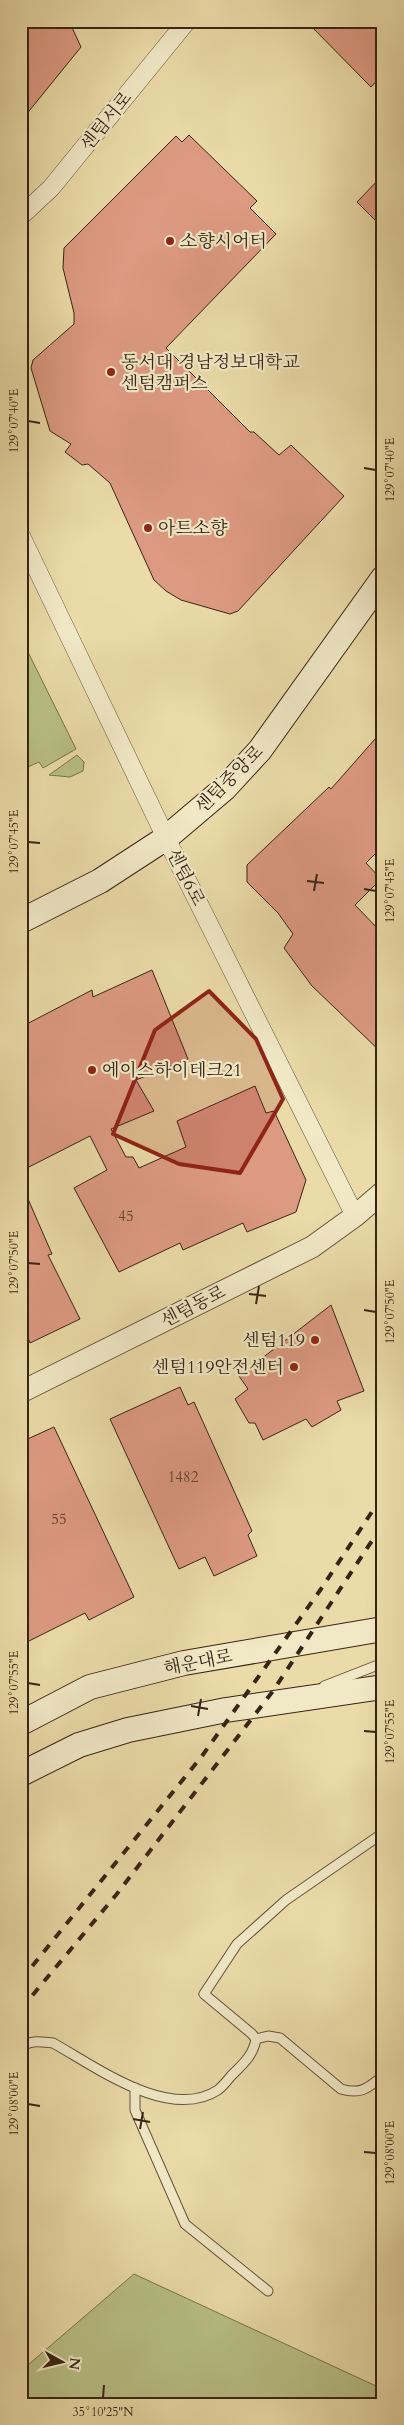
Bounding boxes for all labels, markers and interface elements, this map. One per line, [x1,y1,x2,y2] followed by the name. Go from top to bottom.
[75,86,138,156] street label: 센텀서로
[180,229,267,254] place label: 소향시어터
[164,235,176,247] marker: 소향시어터
[121,350,300,396] place label: 동서대 경남정보대학교 센텀캠퍼스
[105,366,117,378] marker: 동서대 경남정보대학교 센텀캠퍼스
[6,389,22,453] text: 129°07'40"E
[382,438,398,502] text: 129°07'40"E
[158,516,228,541] place label: 아트소향
[142,522,154,534] marker: 아트소향
[190,740,269,819] street label: 센텀중앙로
[6,810,22,874] text: 129°07'45"E
[160,844,211,910] street label: 센텀6로
[382,859,398,923] text: 129°07'45"E
[102,1058,242,1083] place label: 에이스하이테크21
[86,1064,98,1076] marker: 에이스하이테크21
[118,1206,134,1226] house number: 45
[6,1231,22,1295] text: 129°07'50"E
[157,1280,230,1333] street label: 센텀동로
[382,1280,398,1344] text: 129°07'50"E
[243,1328,305,1353] place label: 센텀119
[309,1334,321,1346] marker: 센텀119
[152,1355,284,1380] place label: 센텀119안전센터
[288,1361,300,1373] marker: 센텀119안전센터
[168,1467,199,1487] house number: 1482
[51,1509,67,1529] house number: 55
[162,1644,235,1681] street label: 해운대로
[6,1651,22,1715] text: 129°07'55"E
[382,1700,398,1764] text: 129°07'55"E
[6,2072,22,2136] text: 129°08'00"E
[382,2121,398,2185] text: 129°08'00"E
[38,2338,88,2388] north arrow
[64,2356,85,2371] text: N
[73,2404,134,2420] text: 35°10'25"N

